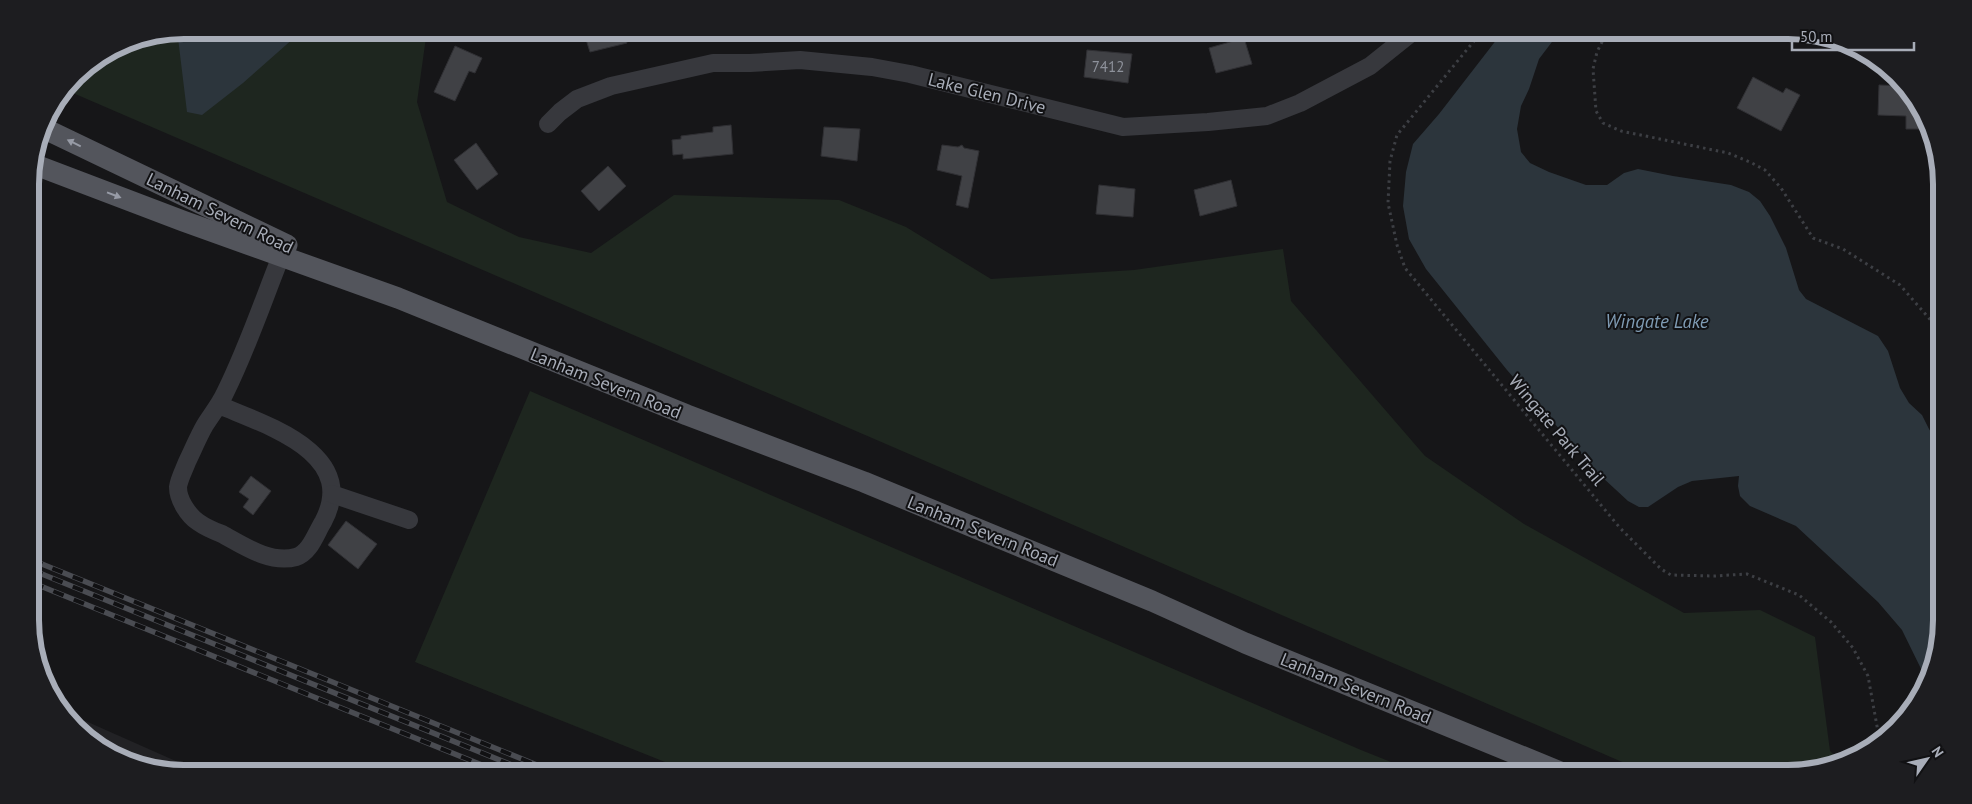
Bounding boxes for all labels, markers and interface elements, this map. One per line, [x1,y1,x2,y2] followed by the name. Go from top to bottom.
[1792,20,1914,52] scale bar
[1800,27,1833,46] text: 50 m
[1092,57,1124,76] house number: 7412
[926,67,1048,119] street label: Lake Glen Drive
[67,139,81,147] one-way arrow
[143,167,297,259] street label: Lanham Severn Road
[107,191,122,199] one-way arrow
[1605,309,1709,333] water label: Wingate Lake
[527,342,685,424] street label: Lanham Severn Road
[1504,370,1611,491] street label: Wingate Park Trail
[904,490,1062,572] street label: Lanham Severn Road
[1277,647,1435,729] street label: Lanham Severn Road
[1902,734,1952,784] north arrow
[1928,743,1948,761] text: N

